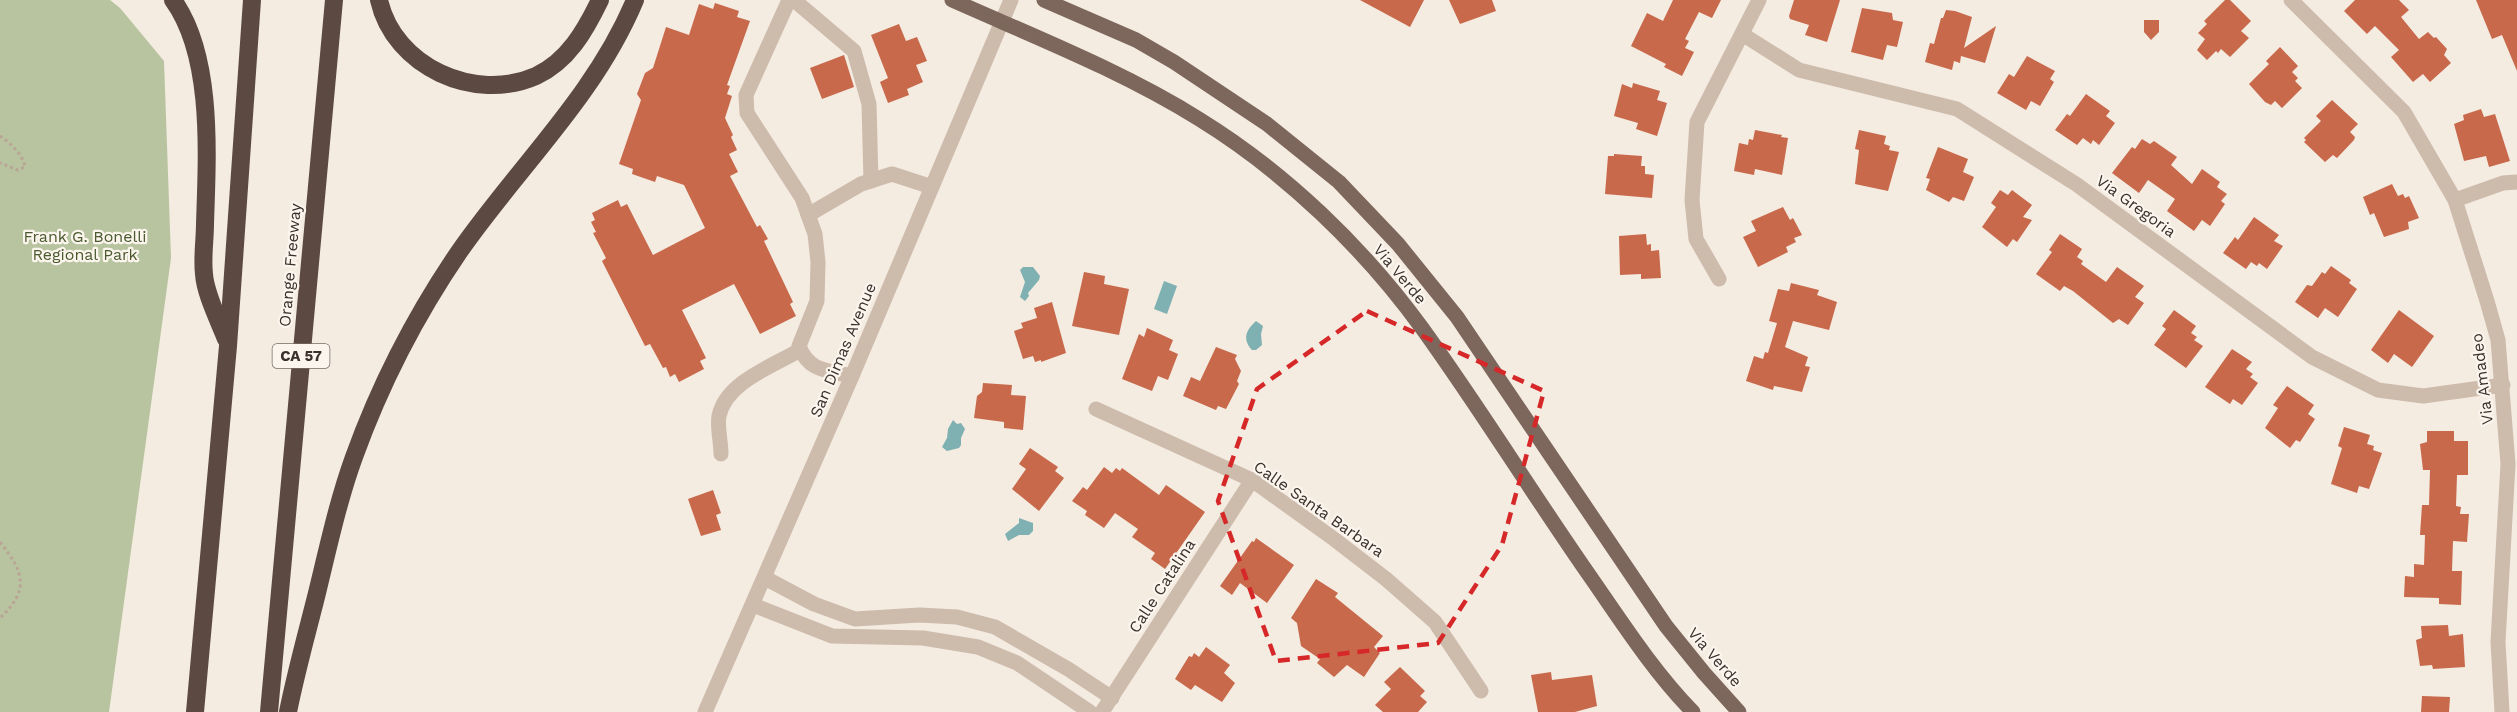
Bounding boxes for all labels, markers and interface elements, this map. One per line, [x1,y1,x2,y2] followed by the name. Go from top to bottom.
[2092,171,2180,241] street label: Via Gregoria
[275,202,305,328] street label: Orange Freeway
[23,227,147,264] park label: Frank G. Bonelli Regional Park
[1369,240,1431,308] street label: Via Verde
[806,280,880,420] street label: San Dimas Avenue
[2467,332,2497,426] street label: Via Amadeo
[272,344,330,368] road number: CA 57
[1250,457,1388,561] street label: Calle Santa Barbara
[1125,535,1199,637] street label: Calle Catalina
[1684,623,1746,691] street label: Via Verde

